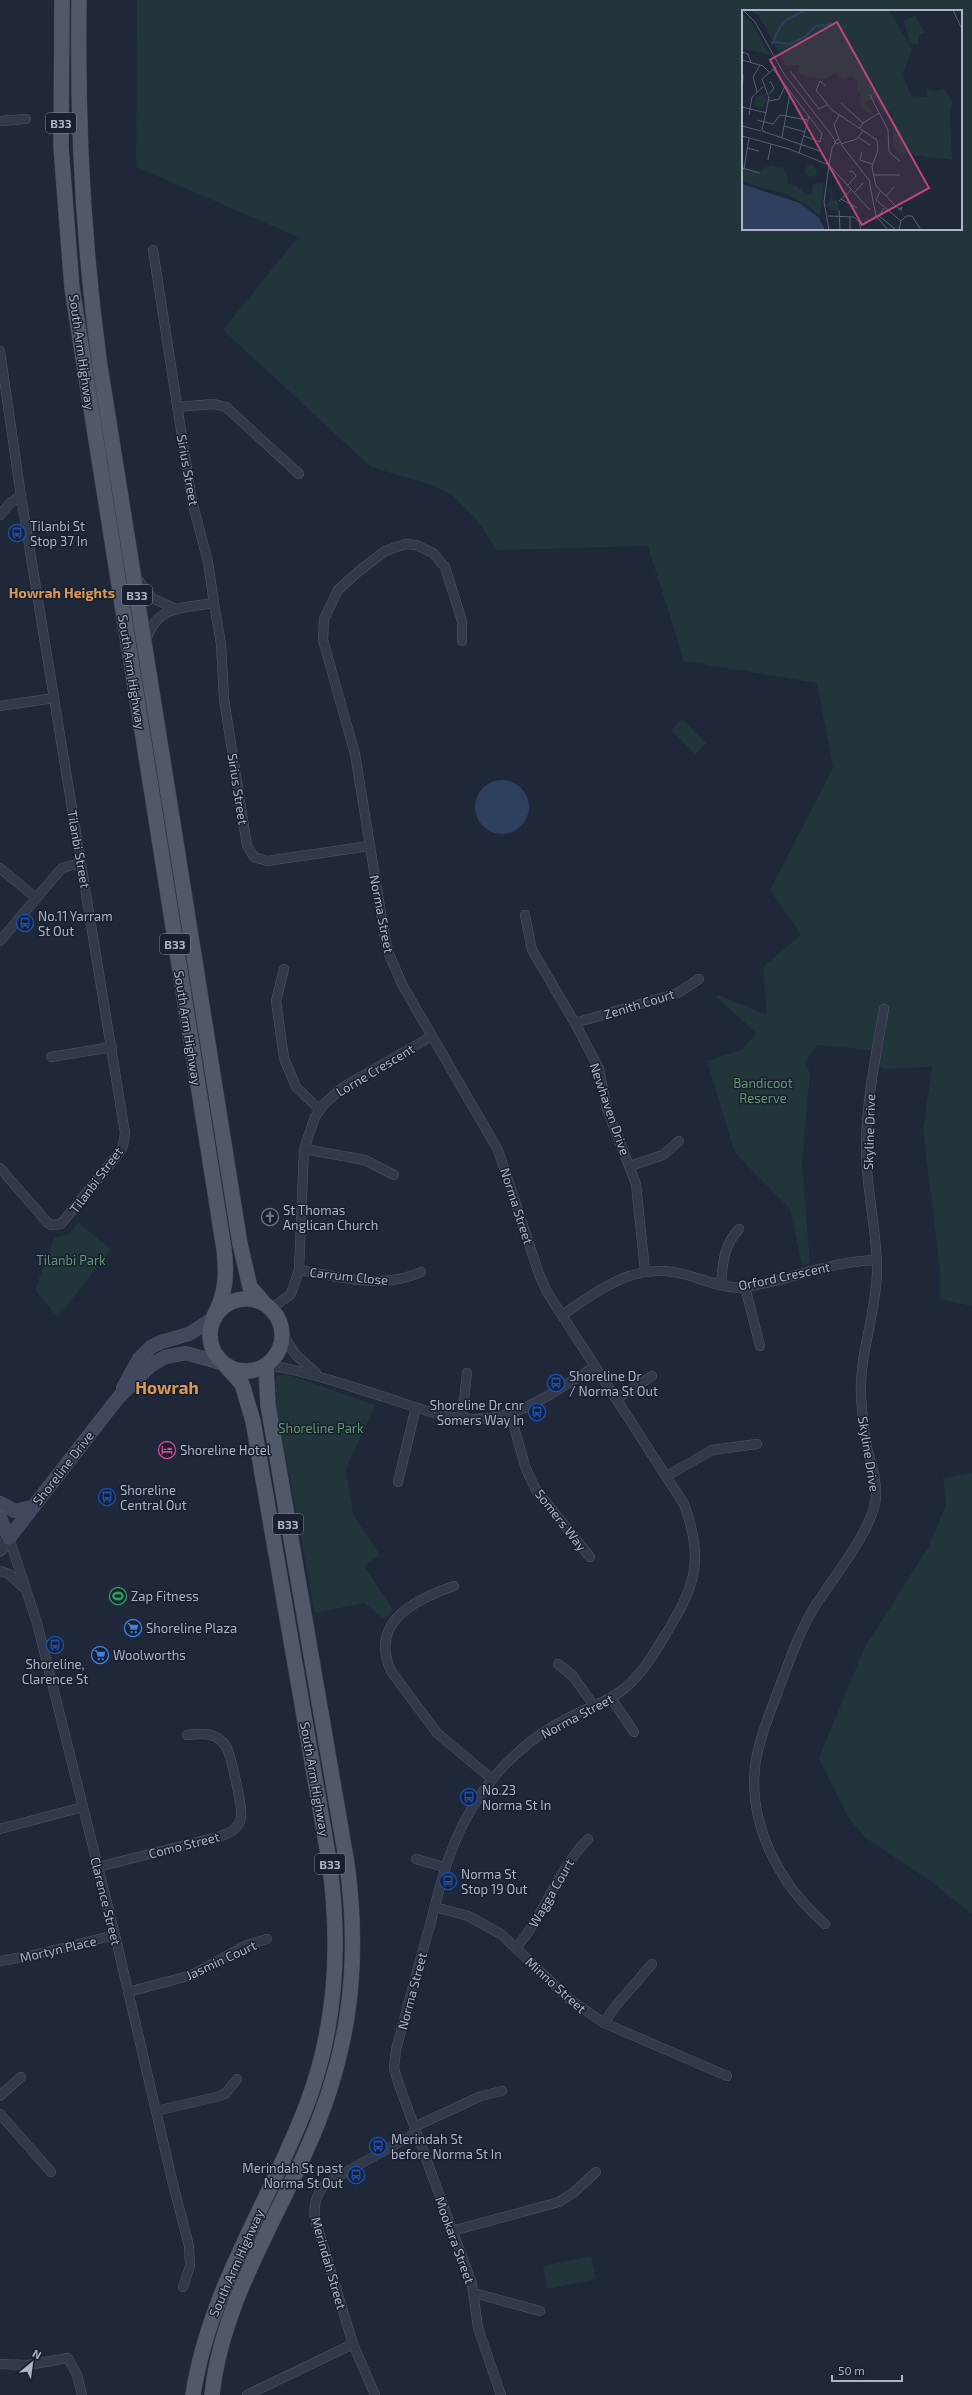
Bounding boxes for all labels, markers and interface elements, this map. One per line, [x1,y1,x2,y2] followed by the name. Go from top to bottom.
[742,10,962,230] inset map
[46,113,76,133] road number: B33
[66,293,98,411] street label: South Arm Highway
[174,433,202,507] street label: Sirius Street
[30,518,88,549] place label: Tilanbi St Stop 37 In
[7,523,27,543] bus stop icon: Tilanbi St Stop 37 In
[9,584,115,601] district label: Howrah Heights
[122,585,152,605] road number: B33
[115,613,149,731] street label: South Arm Highway
[224,752,252,826] street label: Sirius Street
[64,809,94,889] street label: Tilanbi Street
[367,874,397,954] street label: Norma Street
[38,908,113,939] place label: No.11 Yarram St Out
[15,913,35,933] bus stop icon: No.11 Yarram St Out
[160,934,190,954] road number: B33
[171,969,205,1087] street label: South Arm Highway
[602,986,676,1022] street label: Zenith Court
[333,1040,417,1100] street label: Lorne Crescent
[587,1061,633,1157] street label: Newhaven Drive
[733,1075,793,1106] park label: Bandicoot Reserve
[860,1094,878,1170] street label: Skyline Drive
[66,1144,126,1216] street label: Tilanbi Street
[497,1166,537,1246] street label: Norma Street
[283,1202,378,1233] place label: St Thomas Anglican Church
[260,1207,280,1227] church icon: St Thomas Anglican Church
[36,1252,106,1268] park label: Tilanbi Park
[737,1258,831,1294] street label: Orford Crescent
[309,1264,389,1288] street label: Carrum Close
[569,1368,658,1399] place label: Shoreline Dr / Norma St Out
[546,1373,566,1393] bus stop icon: Shoreline Dr / Norma St Out
[135,1377,199,1397] district label: Howrah
[430,1397,524,1428] place label: Shoreline Dr cnr Somers Way In
[527,1402,547,1422] bus stop icon: Shoreline Dr cnr Somers Way In
[855,1415,883,1493] street label: Skyline Drive
[278,1420,364,1436] park label: Shoreline Park
[29,1428,97,1508] street label: Shoreline Drive
[157,1440,177,1460] hotel icon: Shoreline Hotel
[180,1442,271,1458] place label: Shoreline Hotel
[120,1482,187,1513] place label: Shoreline Central Out
[532,1486,590,1554] street label: Somers Way
[97,1487,117,1507] bus stop icon: Shoreline Central Out
[273,1514,303,1534] road number: B33
[108,1586,128,1606] sports icon: Zap Fitness
[131,1588,199,1604] place label: Zap Fitness
[123,1618,143,1638] supermarket icon: Shoreline Plaza
[146,1620,237,1636] place label: Shoreline Plaza
[45,1635,65,1655] bus stop icon: Shoreline, Clarence St
[90,1645,110,1665] supermarket icon: Woolworths
[113,1647,186,1663] place label: Woolworths
[22,1656,88,1687] place label: Shoreline, Clarence St
[538,1690,616,1742] street label: Norma Street
[297,1720,333,1838] street label: South Arm Highway
[482,1782,551,1813] place label: No.23 Norma St In
[459,1787,479,1807] bus stop icon: No.23 Norma St In
[147,1828,221,1862] street label: Como Street
[315,1854,345,1874] road number: B33
[87,1855,125,1947] street label: Clarence Street
[525,1856,577,1930] street label: Wagga Court
[461,1866,528,1897] place label: Norma St Stop 19 Out
[438,1871,458,1891] bus stop icon: Norma St Stop 19 Out
[18,1932,98,1966] street label: Mortyn Place
[183,1937,259,1983] street label: Jasmin Court
[394,1951,430,2031] street label: Norma Street
[522,1954,590,2016] street label: Minno Street
[391,2131,502,2162] place label: Merindah St before Norma St In
[368,2136,388,2156] bus stop icon: Merindah St before Norma St In
[242,2160,343,2191] place label: Merindah St past Norma St Out
[346,2165,366,2185] bus stop icon: Merindah St past Norma St Out
[432,2194,478,2286] street label: Mookara Street
[205,2207,267,2319] street label: South Arm Highway
[308,2215,350,2311] street label: Merindah Street
[12,2343,52,2383] north arrow
[30,2346,44,2361] text: N
[832,2357,902,2383] scale bar
[838,2363,865,2377] text: 50 m

